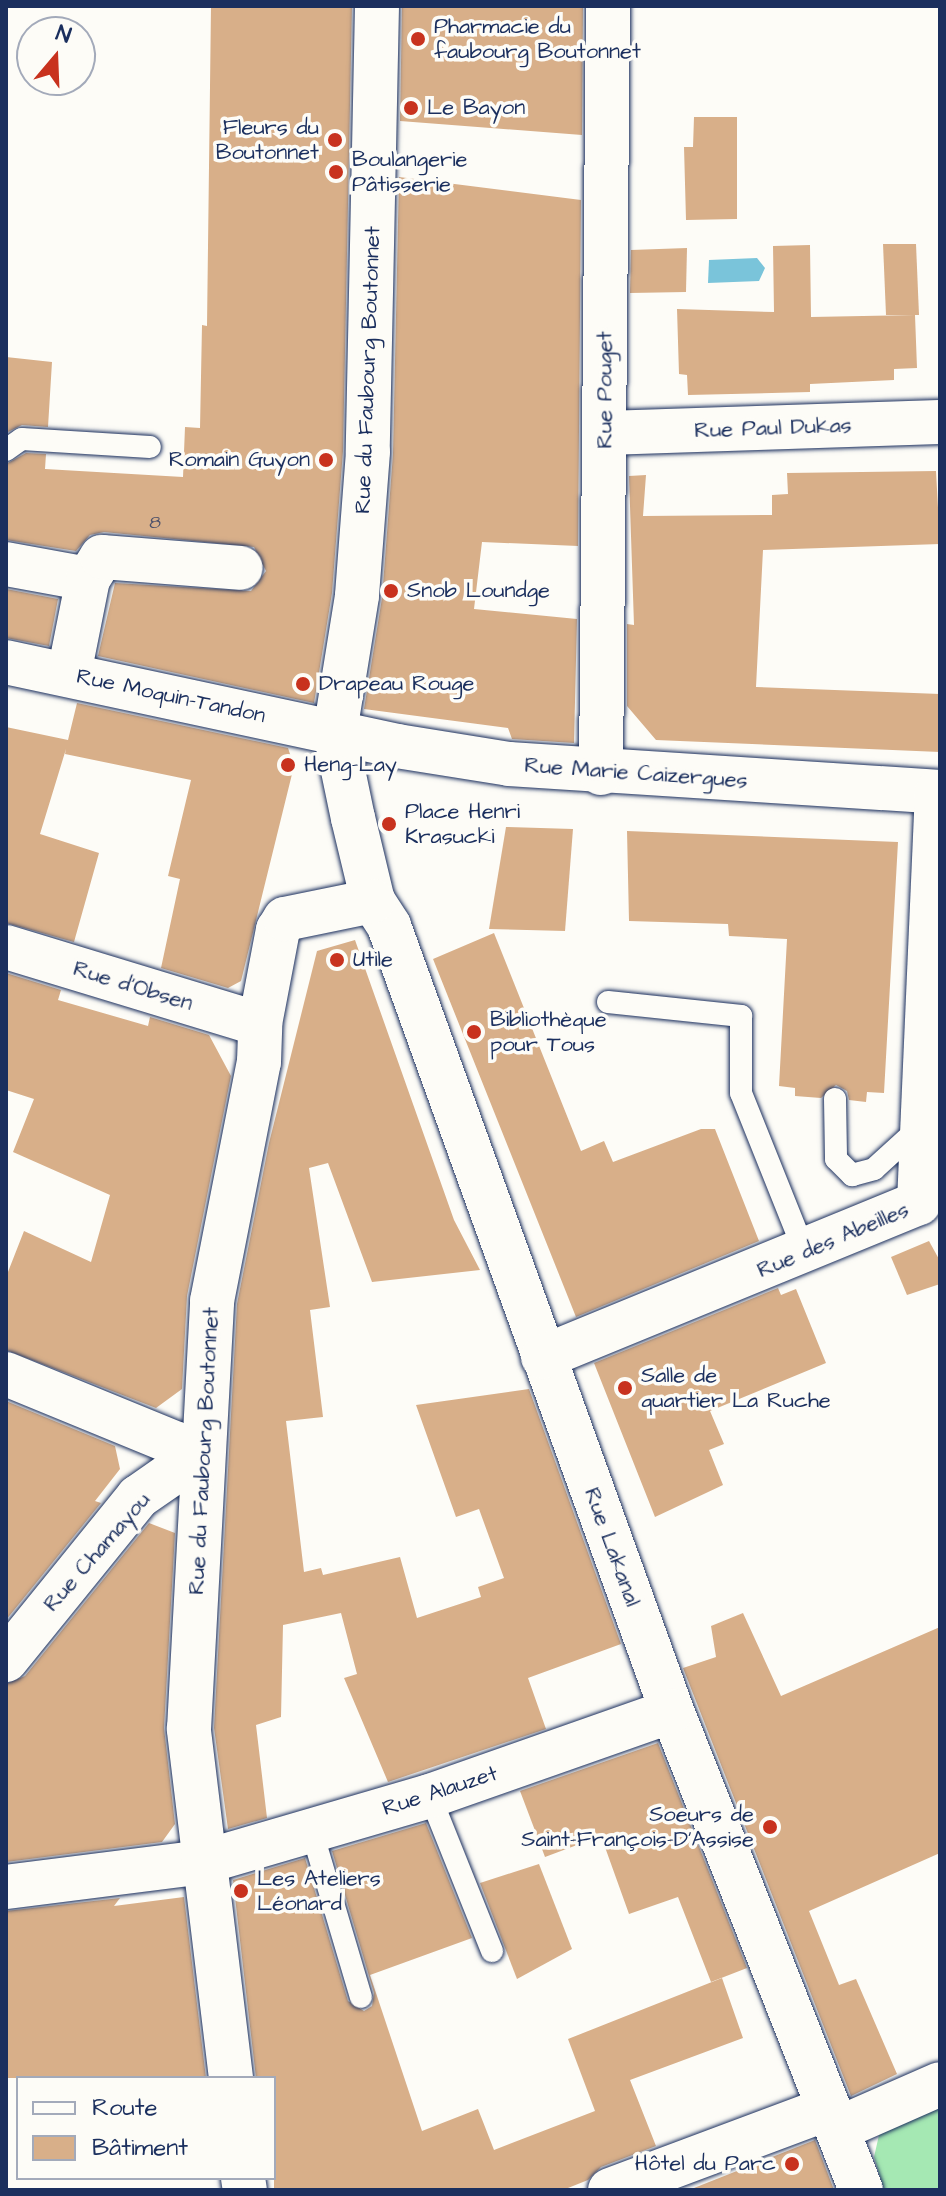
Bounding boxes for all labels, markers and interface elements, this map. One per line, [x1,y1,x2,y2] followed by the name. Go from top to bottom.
[434,13,641,64] place label: Pharmacie du faubourg Boutonnet
[16,16,96,96] north arrow
[52,18,75,52] text: N
[409,30,427,48] marker: Pharmacie du faubourg Boutonnet
[427,95,525,121] place label: Le Bayon
[402,99,420,117] marker: Le Bayon
[216,114,319,166] place label: Fleurs du Boutonnet
[326,131,344,149] marker: Fleurs du Boutonnet
[352,146,467,198] place label: Boulangerie Pâtisserie
[327,163,345,181] marker: Boulangerie Pâtisserie
[350,226,386,514] street label: Rue du Faubourg Boutonnet
[592,331,618,449] street label: Rue Pouget
[694,412,852,444] street label: Rue Paul Dukas
[169,447,310,473] place label: Romain Guyon
[317,451,335,469] marker: Romain Guyon
[149,512,161,534] house number: 8
[407,578,550,604] place label: Snob Loundge
[382,582,400,600] marker: Snob Loundge
[74,663,268,729] street label: Rue Moquin-Tandon
[319,671,474,697] place label: Drapeau Rouge
[294,675,312,693] marker: Drapeau Rouge
[304,752,397,778] place label: Heng-Lay
[524,752,748,794] street label: Rue Marie Caizergues
[279,756,297,774] marker: Heng-Lay
[405,798,520,850] place label: Place Henri Krasucki
[380,815,398,833] marker: Place Henri Krasucki
[353,947,393,973] place label: Utile
[328,951,346,969] marker: Utile
[70,955,196,1017] street label: Rue d'Obsen
[490,1006,607,1058] place label: Bibliothèque pour Tous
[465,1023,483,1041] marker: Bibliothèque pour Tous
[753,1196,913,1284] street label: Rue des Abeilles
[183,1307,225,1595] street label: Rue du Faubourg Boutonnet
[641,1362,831,1414] place label: Salle de quartier La Ruche
[616,1379,634,1397] marker: Salle de quartier La Ruche
[578,1484,646,1610] street label: Rue Lakanal
[38,1487,156,1617] street label: Rue Chamayou
[379,1760,501,1822] street label: Rue Alauzet
[521,1801,754,1852] place label: Soeurs de Saint-François-D'Assise
[761,1818,779,1836] marker: Soeurs de Saint-François-D'Assise
[257,1865,381,1916] place label: Les Ateliers Léonard
[232,1882,250,1900] marker: Les Ateliers Léonard
[16,2076,276,2180] legend
[92,2091,157,2125] text: Route
[92,2131,188,2165] text: Bâtiment
[635,2151,776,2177] place label: Hôtel du Parc
[783,2155,801,2173] marker: Hôtel du Parc

